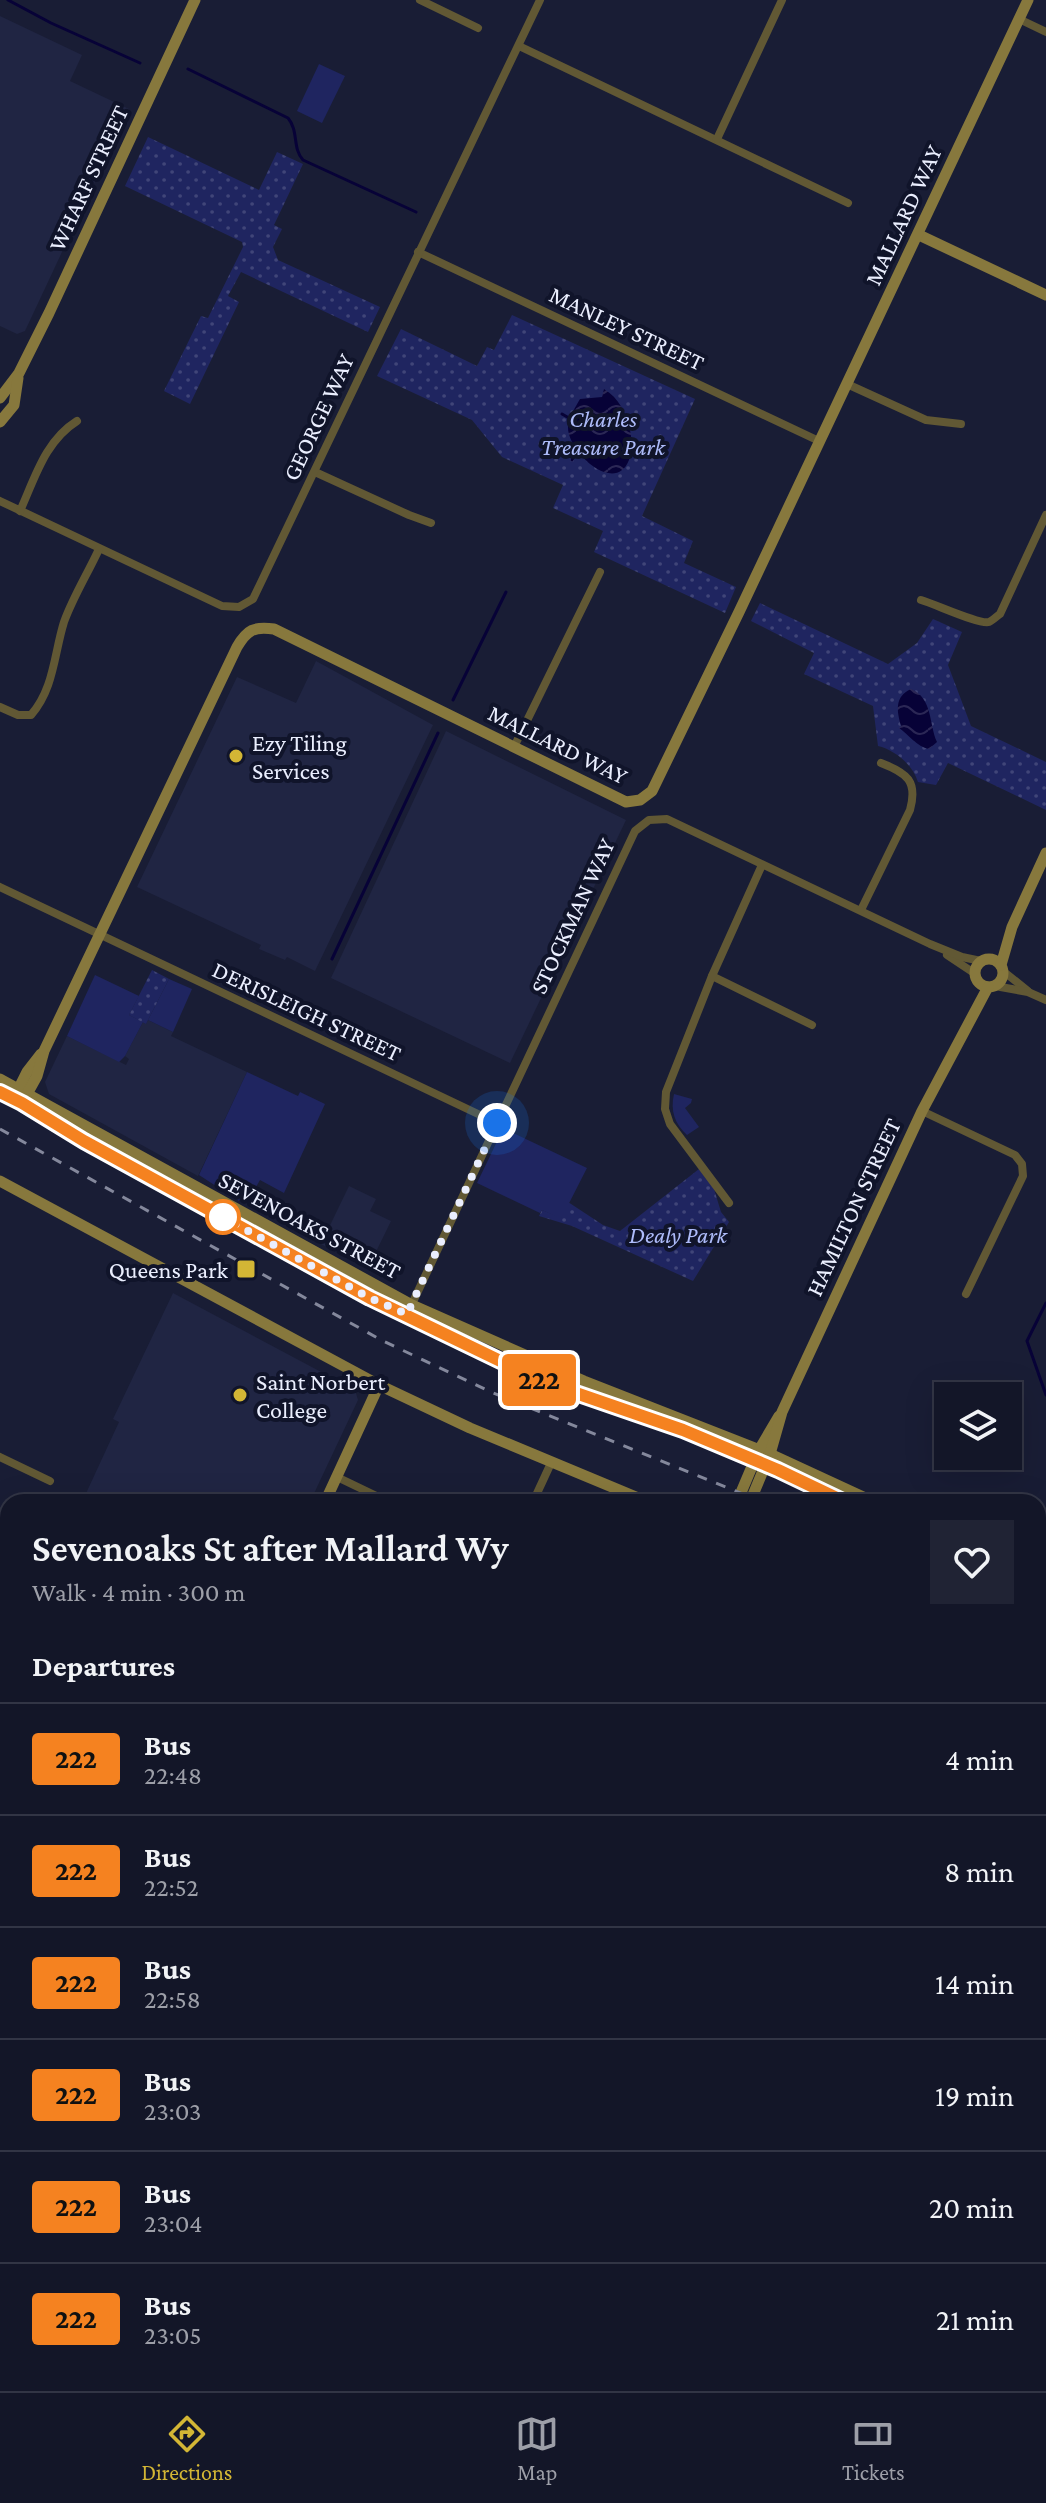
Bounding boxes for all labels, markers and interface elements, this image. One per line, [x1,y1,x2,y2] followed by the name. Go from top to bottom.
[42,101,134,255] street label: WHARF STREET
[859,140,947,289] street label: MALLARD WAY
[545,280,709,376] street label: MANLEY STREET
[277,349,359,485] street label: GEORGE WAY
[541,405,666,460] park label: Charles Treasure Park
[484,699,632,789] street label: MALLARD WAY
[252,729,347,784] place label: Ezy Tiling Services
[227,747,245,765] marker: Ezy Tiling Services
[524,834,620,998] street label: STOCKMAN WAY
[208,955,406,1067] street label: DERISLEIGH STREET
[477,1103,517,1143] your location
[800,1114,906,1300] street label: HAMILTON STREET
[214,1166,406,1284] street label: SEVENOAKS STREET
[206,1200,240,1234] unlabelled marker
[629,1221,729,1248] park label: Dealy Park
[109,1256,229,1283] place label: Queens Park
[235,1258,257,1280] marker: Queens Park
[493,1354,585,1406] line badge: 222
[518,1364,560,1395] text: 222
[256,1368,386,1423] place label: Saint Norbert College
[934,1382,1022,1470] map controls
[934,1382,1022,1470] button: layers
[231,1386,249,1404] marker: Saint Norbert College
[930,1520,1014,1604] button: heart
[32,1527,509,1569] text: Sevenoaks St after Mallard Wy
[32,1578,245,1607] text: Walk · 4 min · 300 m
[32,1649,175,1682] text: Departures
[144,1728,191,1761] text: Bus
[55,1743,97,1774] text: 222
[945,1743,1014,1776] text: 4 min
[144,1761,202,1790] text: 22:48
[144,1840,191,1873] text: Bus
[55,1855,97,1886] text: 222
[944,1855,1014,1888] text: 8 min
[144,1873,199,1902] text: 22:52
[144,1952,191,1985] text: Bus
[55,1967,97,1998] text: 222
[935,1967,1014,2000] text: 14 min
[144,1985,201,2014] text: 22:58
[144,2064,191,2097] text: Bus
[55,2079,97,2110] text: 222
[935,2079,1014,2112] text: 19 min
[144,2097,201,2126] text: 23:03
[144,2176,191,2209] text: Bus
[55,2191,97,2222] text: 222
[929,2191,1014,2224] text: 20 min
[144,2209,203,2238] text: 23:04
[144,2288,191,2321] text: Bus
[55,2303,97,2334] text: 222
[936,2303,1014,2336] text: 21 min
[144,2321,202,2350] text: 23:05
[141,2412,232,2485] tab: Directions
[515,2412,559,2485] tab: Map
[842,2412,905,2485] tab: Tickets

